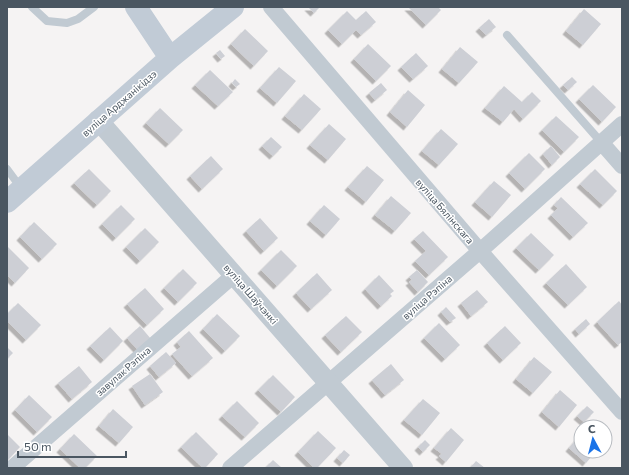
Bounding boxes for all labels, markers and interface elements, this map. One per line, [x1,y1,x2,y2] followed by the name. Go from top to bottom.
[79,67,159,139] street label: вуліца Арджанікідзэ
[414,176,476,246] street label: вуліца Бялінскага
[222,261,280,327] street label: вуліца Шаўчэнкі
[400,272,454,322] street label: вуліца Рэпіна
[93,344,153,398] street label: завулак Рэпіна
[573,419,613,459] north arrow
[587,422,597,435] text: С
[18,433,126,459] scale bar
[24,439,52,453] text: 50 m

